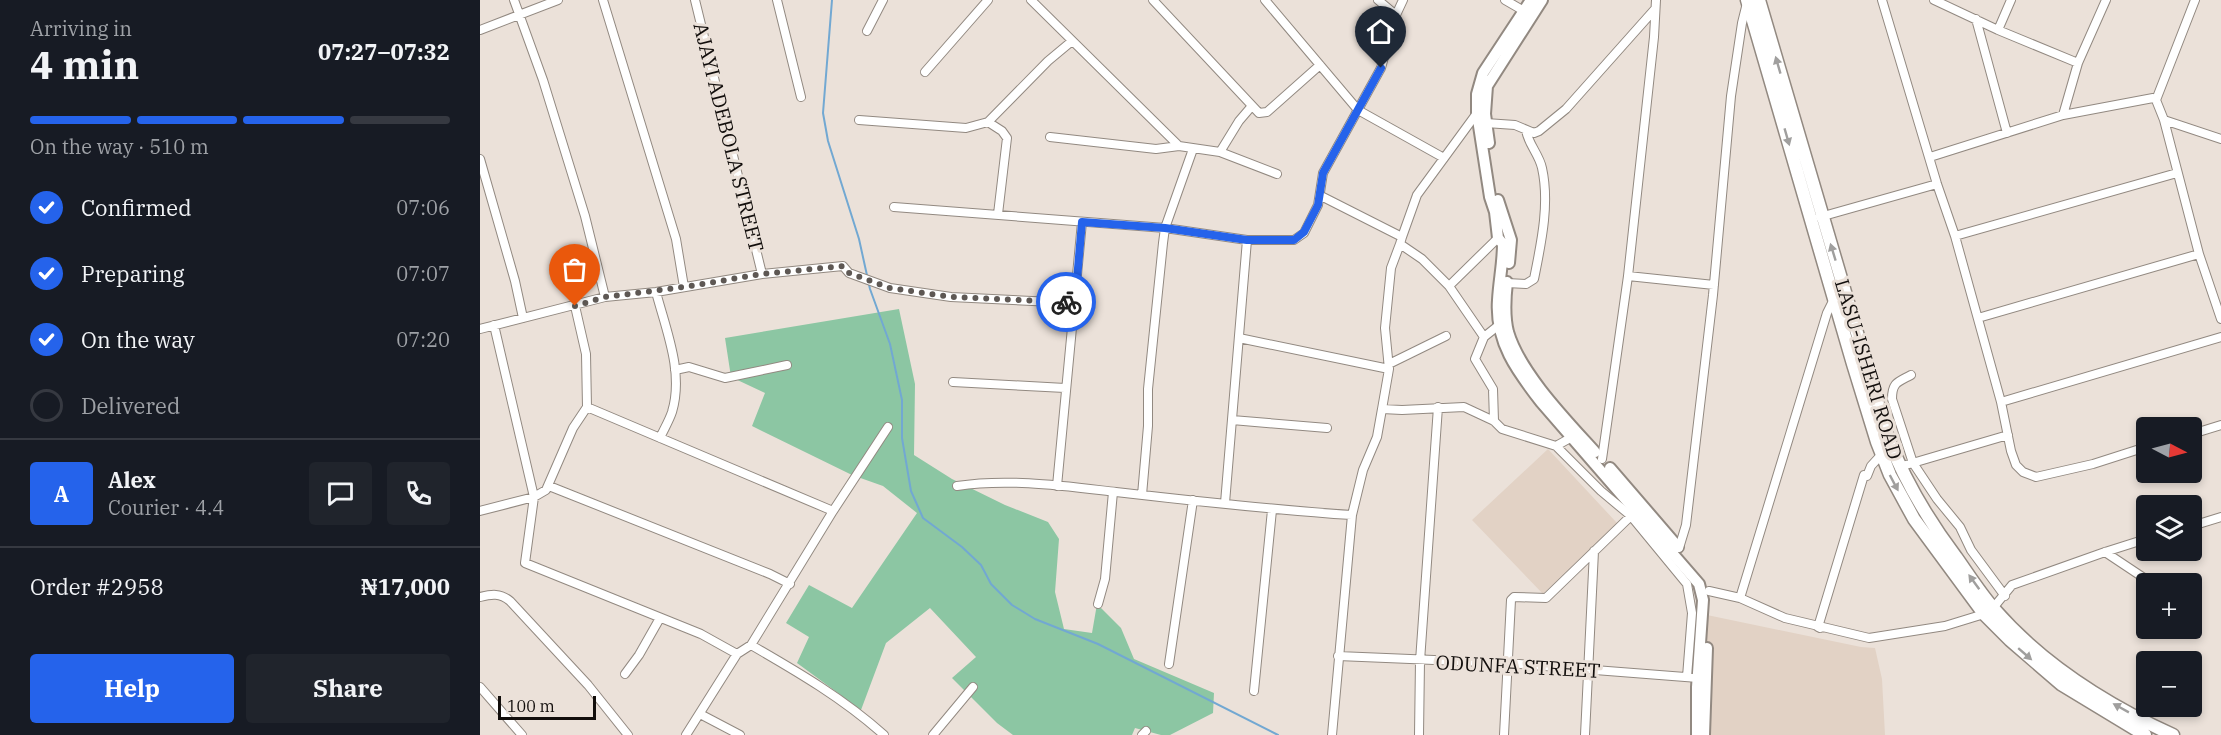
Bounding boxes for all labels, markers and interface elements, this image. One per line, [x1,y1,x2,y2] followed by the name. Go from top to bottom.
[1355,6,1406,68] pin
[30,15,132,42] text: Arriving in
[1364,15,1397,48] icon: home
[687,20,771,254] street label: AJAYI ADEBOLA STREET
[318,37,450,66] text: 07:27–07:32
[30,39,139,90] text: 4 min
[1773,56,1782,74] one-way arrow
[1783,128,1792,146] one-way arrow
[30,133,209,160] text: On the way · 510 m
[30,191,63,224] icon: check
[81,193,192,222] text: Confirmed
[396,194,450,221] text: 07:06
[1828,243,1837,261] one-way arrow
[549,244,600,306] pin
[558,253,591,286] icon: bag
[30,257,63,290] icon: check
[81,259,185,288] text: Preparing
[396,260,450,287] text: 07:07
[1036,272,1096,332] courier
[1829,276,1909,462] street label: LASU-ISHERI ROAD
[1050,286,1083,319] icon: bike
[30,323,63,356] icon: check
[81,325,195,354] text: On the way
[396,326,450,353] text: 07:20
[81,391,180,420] text: Delivered
[2136,417,2202,483] north arrow
[2136,417,2202,717] map controls
[309,462,372,525] button: chat
[387,462,450,525] button: phone
[108,465,156,494] text: Alex
[1889,475,1899,492] one-way arrow
[54,479,69,508] text: A
[108,494,224,521] text: Courier · 4.4
[2136,495,2202,561] button: layers
[30,572,164,601] text: Order #2958
[361,572,450,601] text: ₦17,000
[2136,573,2202,639] button: +
[1968,575,1980,591] one-way arrow
[2017,647,2033,660] one-way arrow
[1435,648,1601,684] street label: ODUNFA STREET
[2136,651,2202,717] button: −
[30,654,234,723] button: Help
[246,654,450,723] button: Share
[498,693,596,720] scale bar
[507,696,555,716] text: 100 m
[2112,703,2129,713] one-way arrow

